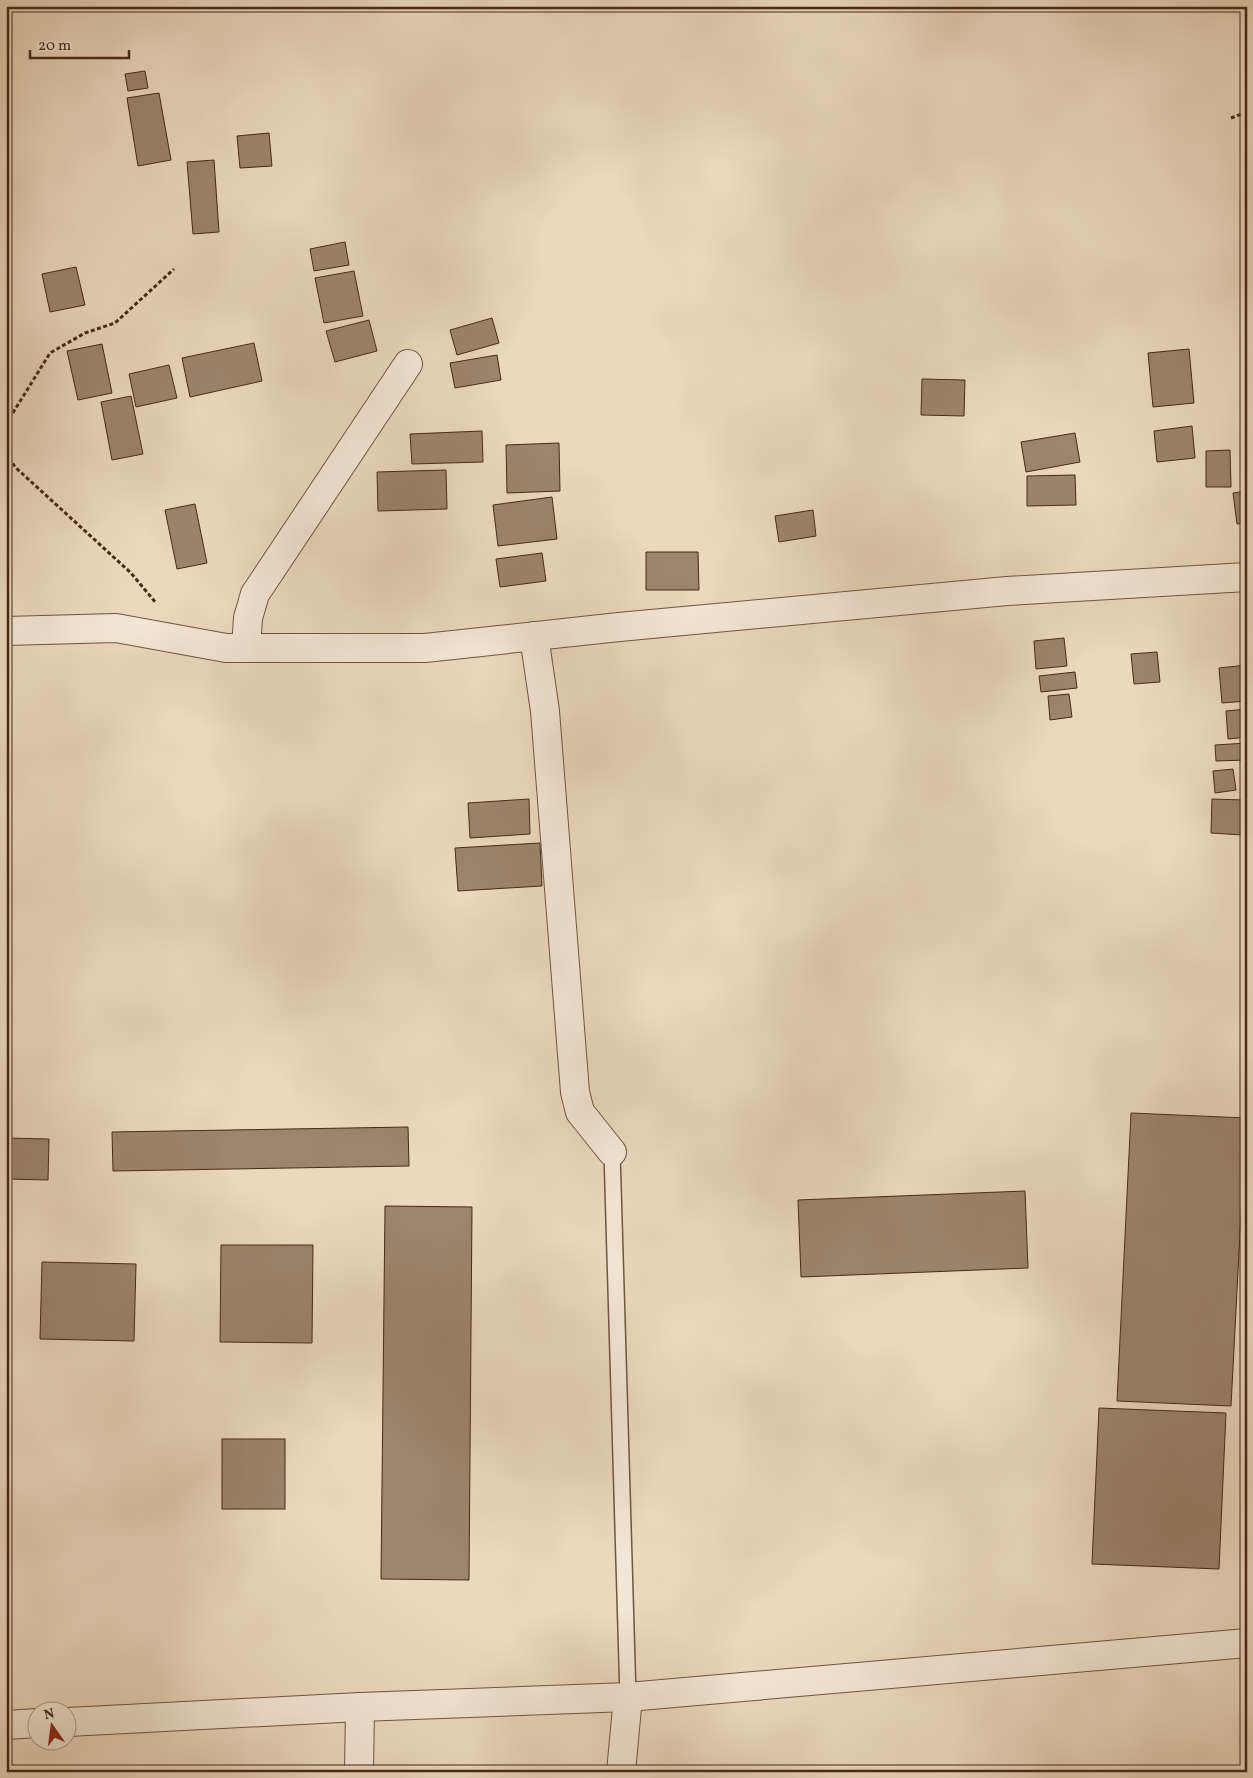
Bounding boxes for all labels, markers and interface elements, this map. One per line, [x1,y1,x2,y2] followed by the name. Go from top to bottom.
[30,28,129,60] scale bar
[38,36,71,57] text: 20 m
[28,1700,78,1750] north arrow
[42,1704,56,1725] text: N

